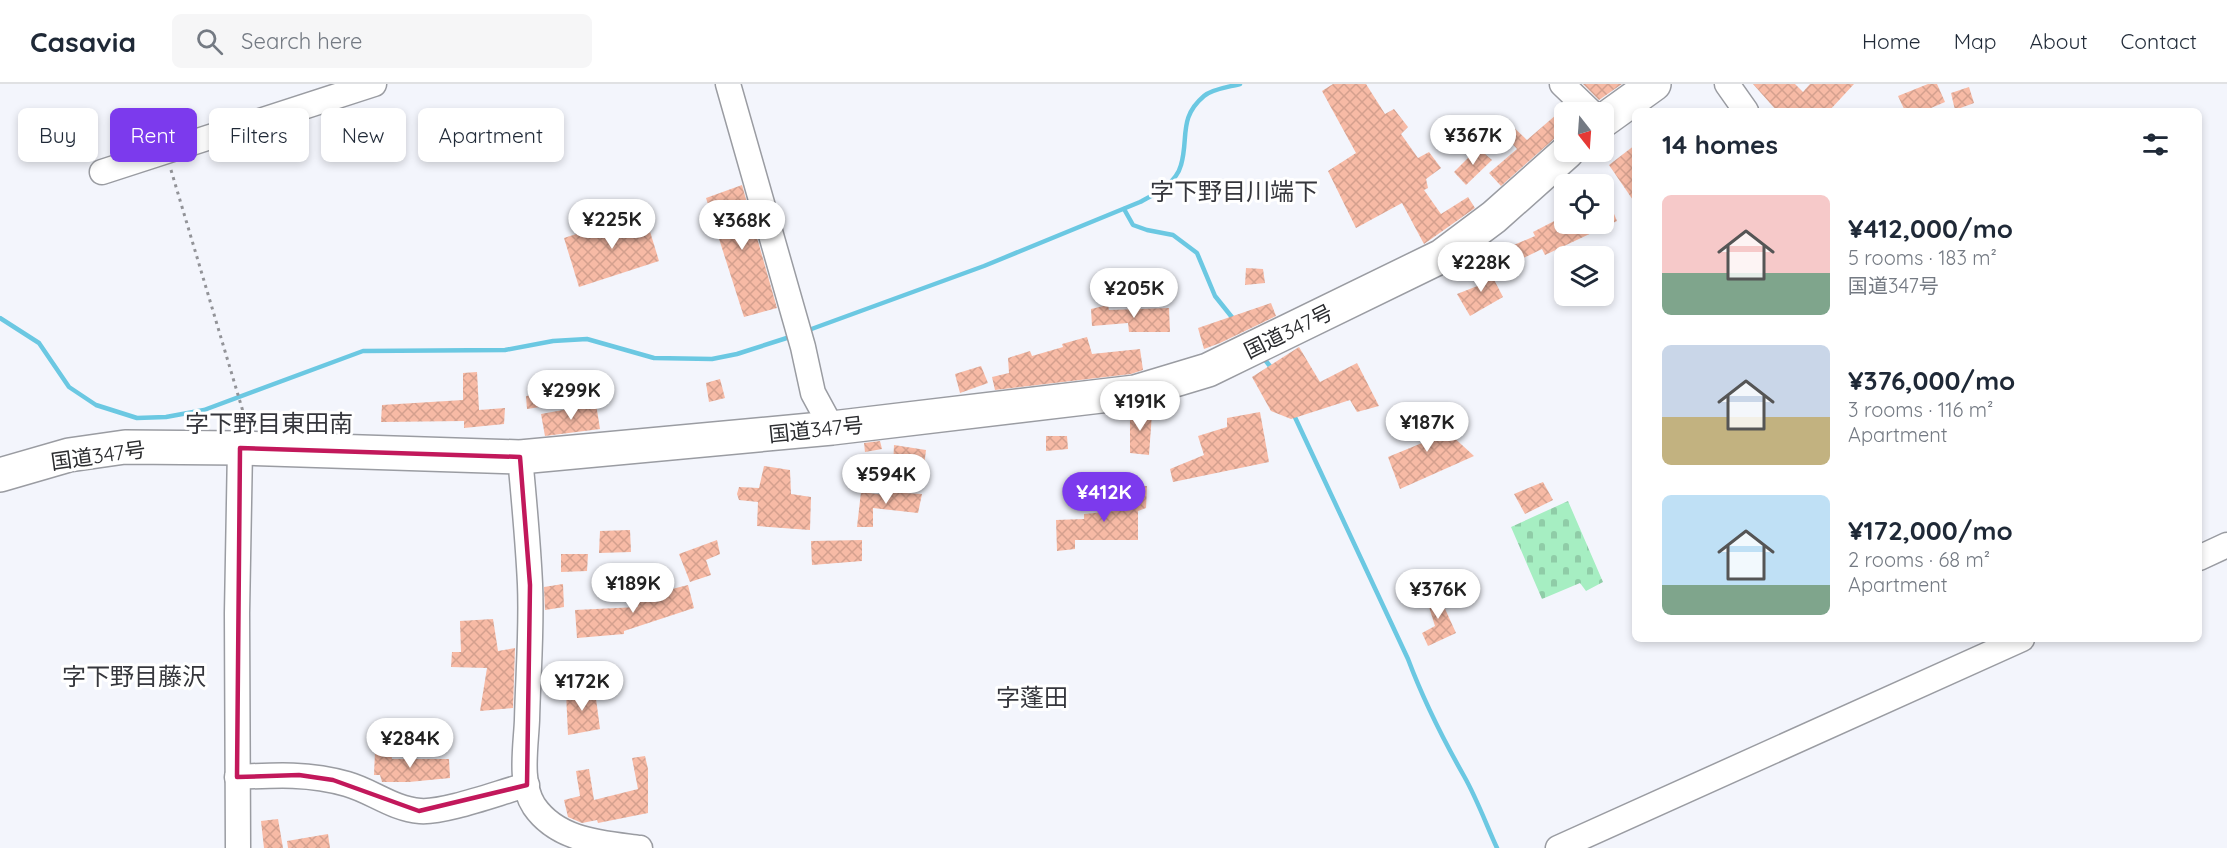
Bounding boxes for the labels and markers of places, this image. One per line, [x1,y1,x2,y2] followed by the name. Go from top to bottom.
[1431,115,1515,166] pin: ¥367K
[570,199,654,250] pin: ¥225K
[700,200,784,251] pin: ¥368K
[1439,242,1523,293] pin: ¥228K
[1092,268,1176,319] pin: ¥205K
[529,370,613,421] pin: ¥299K
[1098,381,1182,432] pin: ¥191K
[1385,402,1469,453] pin: ¥187K
[844,454,928,505] pin: ¥594K
[1062,472,1146,523] pin: ¥412K
[591,563,675,614] pin: ¥189K
[1396,569,1480,620] pin: ¥376K
[540,661,624,712] pin: ¥172K
[368,718,452,769] pin: ¥284K

